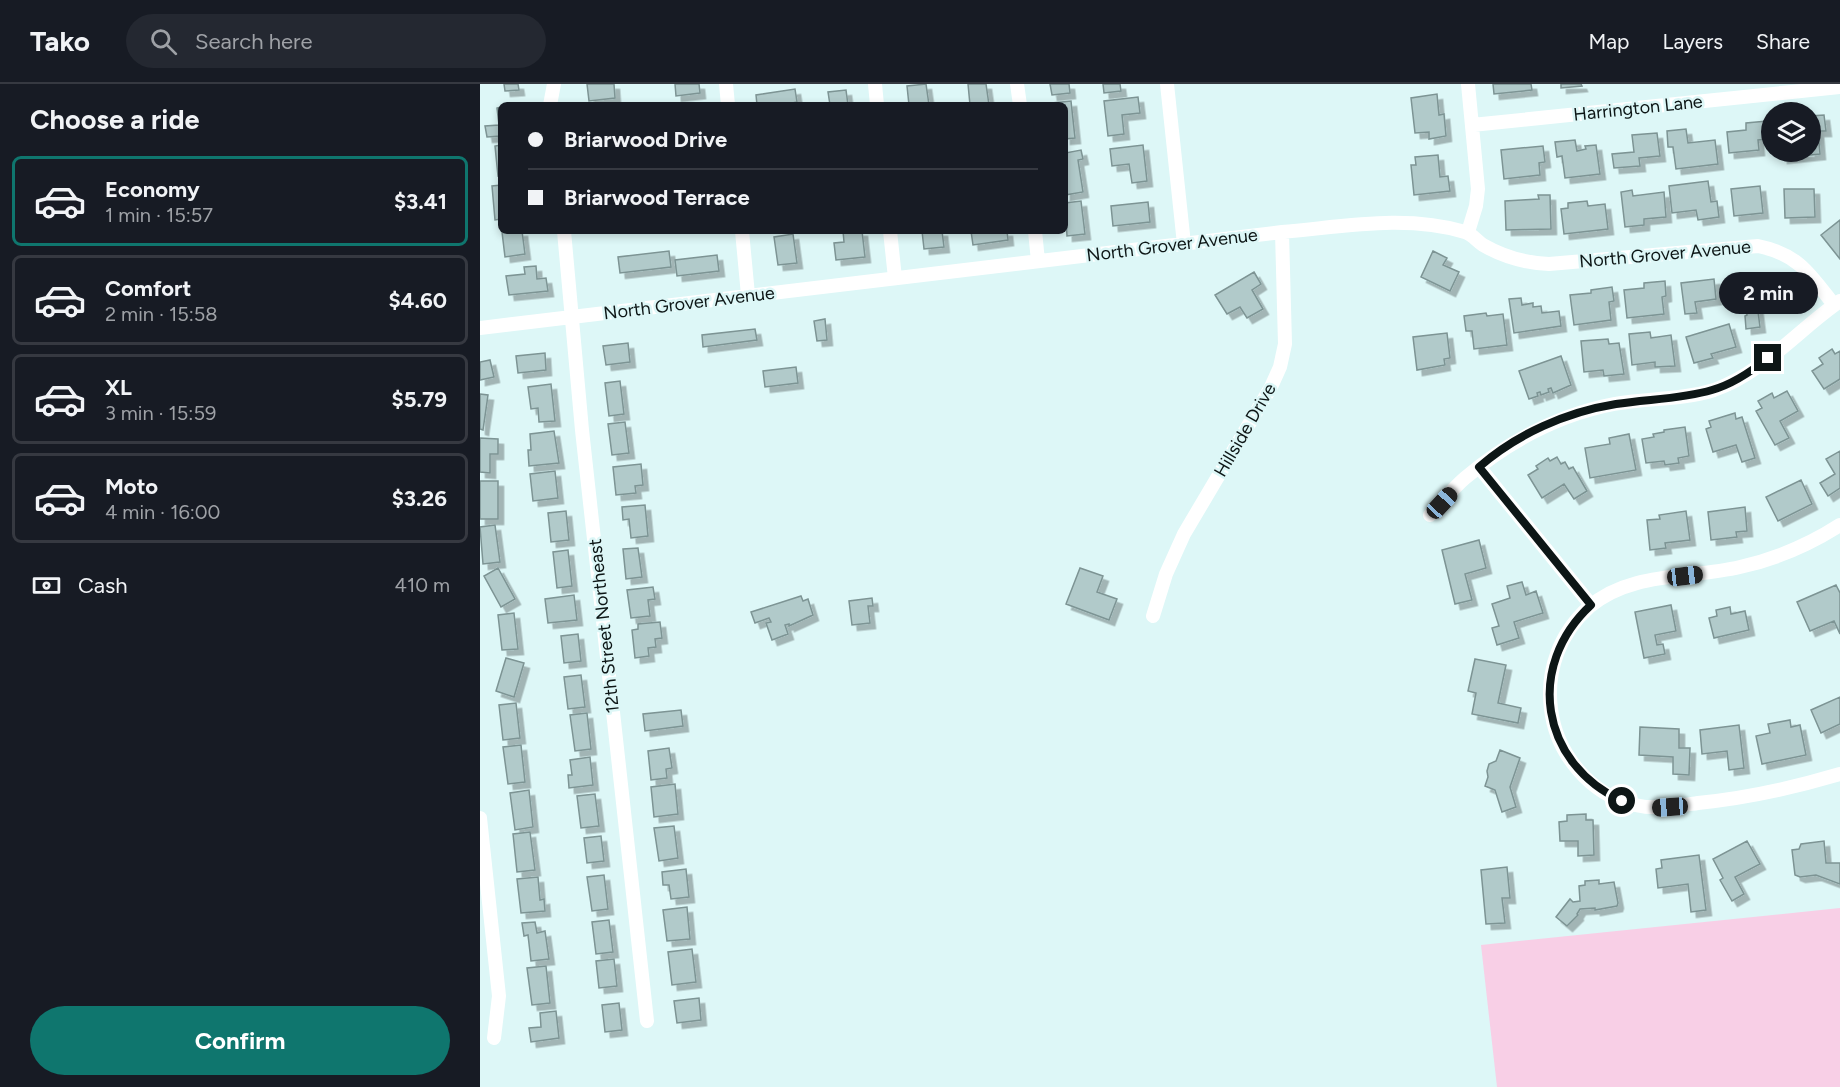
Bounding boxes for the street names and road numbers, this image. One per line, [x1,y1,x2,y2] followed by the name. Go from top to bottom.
[1572,90,1704,126] street label: Harrington Lane
[1085,224,1259,266] street label: North Grover Avenue
[1578,236,1752,272] street label: North Grover Avenue
[602,282,776,324] street label: North Grover Avenue
[1209,379,1281,481] street label: Hillside Drive
[584,538,624,714] street label: 12th Street Northeast

